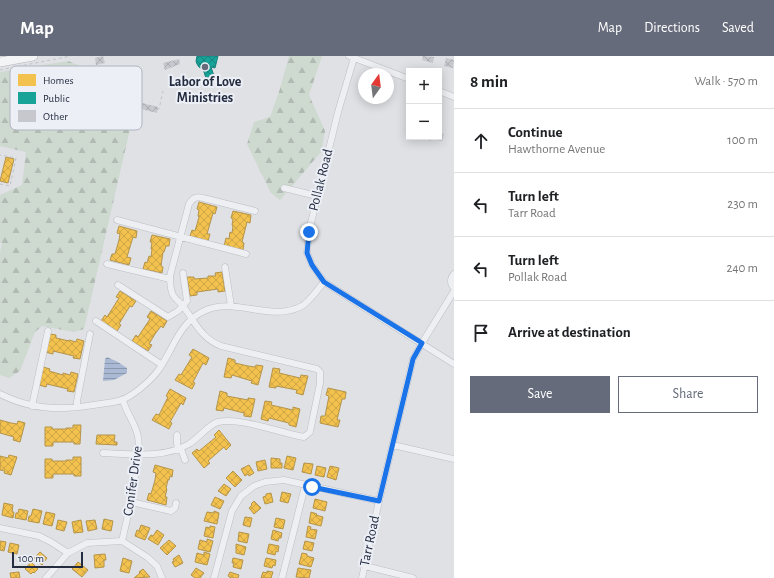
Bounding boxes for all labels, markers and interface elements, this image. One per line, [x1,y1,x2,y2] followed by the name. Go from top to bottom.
[20,19,54,38] text: Map
[598,21,622,35] text: Map
[644,21,700,35] text: Directions
[722,21,754,35] text: Saved
[200,62,210,72] marker: Labor of Love Ministries
[10,66,142,130] legend
[358,68,394,104] north arrow
[406,68,442,140] map controls
[406,68,442,104] button: +
[470,73,508,90] text: 8 min
[43,75,74,86] text: Homes
[169,75,242,105] place label: Labor of Love Ministries
[694,75,758,88] text: Walk · 570 m
[43,93,70,104] text: Public
[406,104,442,140] button: −
[43,111,68,122] text: Other
[508,125,563,140] text: Continue
[470,130,492,152] icon: ahead
[727,134,758,147] text: 100 m
[508,143,605,156] text: Hawthorne Avenue
[307,147,335,213] street label: Pollak Road
[508,189,559,204] text: Turn left
[470,194,492,216] icon: left
[727,198,758,211] text: 230 m
[508,207,556,220] text: Tarr Road
[300,223,318,241] route end
[508,253,559,268] text: Turn left
[470,258,492,280] icon: left
[726,262,758,275] text: 240 m
[508,271,567,284] text: Pollak Road
[470,322,492,344] icon: arrive
[508,325,631,340] text: Arrive at destination
[470,376,610,413] button: Save
[618,376,758,413] button: Share
[121,445,145,517] street label: Conifer Drive
[303,478,321,496] route start
[358,514,382,568] street label: Tarr Road
[12,550,83,569] scale bar
[18,553,44,564] text: 100 m

